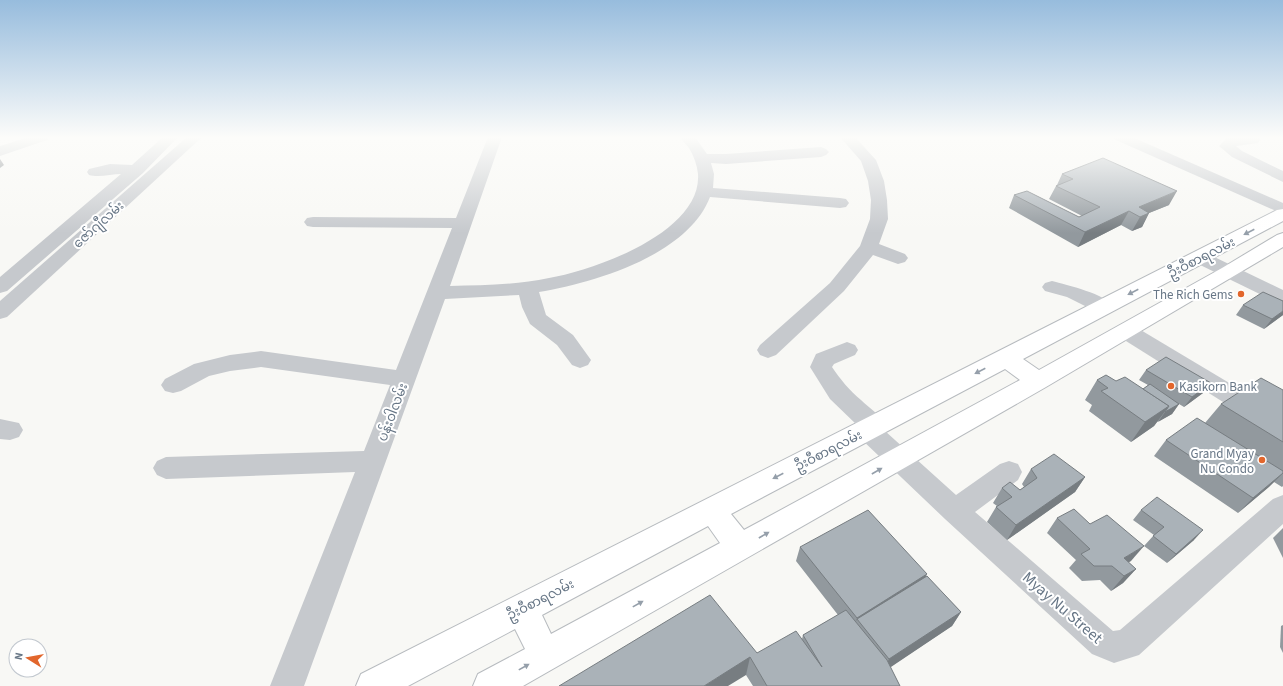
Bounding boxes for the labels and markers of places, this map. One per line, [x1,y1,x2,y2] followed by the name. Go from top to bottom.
[1153,286,1234,304] place label: The Rich Gems
[1236,289,1246,299] marker: The Rich Gems
[1179,378,1257,396] place label: Kasikorn Bank
[1166,381,1176,391] marker: Kasikorn Bank
[1190,445,1254,478] place label: Grand Myay Nu Condo
[1257,455,1267,465] marker: Grand Myay Nu Condo

